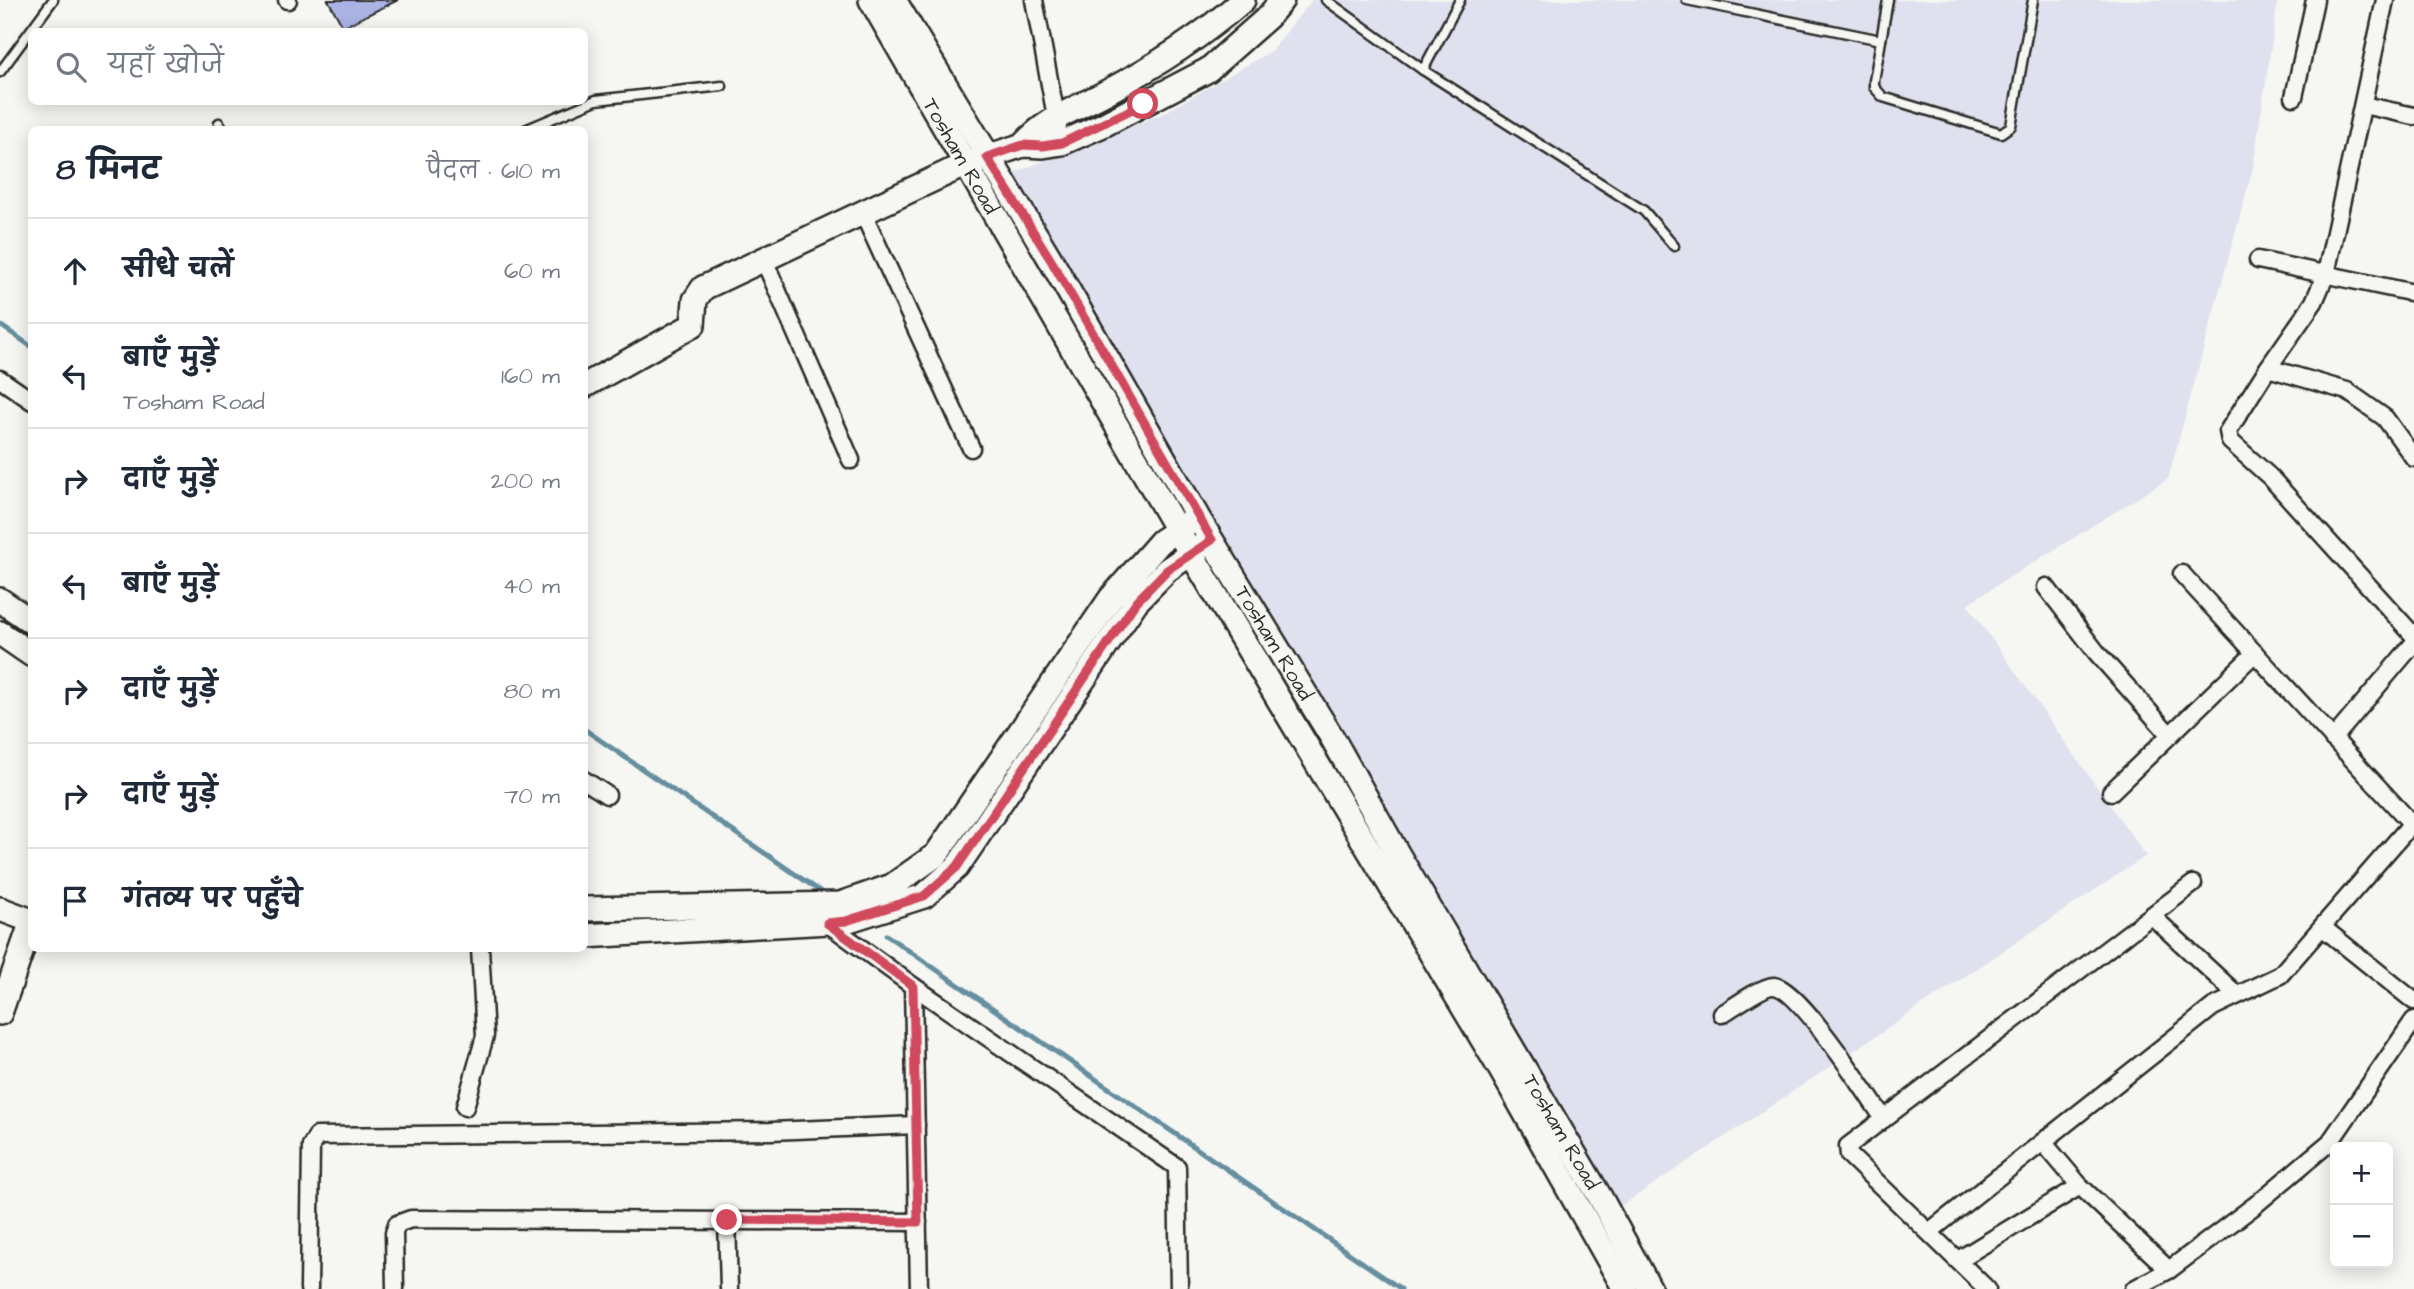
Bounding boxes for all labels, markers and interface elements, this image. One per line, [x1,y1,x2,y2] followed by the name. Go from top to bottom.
[28,28,588,105] search box
[108,47,224,83] text: यहाँ खोजें
[52,48,90,86] icon: search
[1127,88,1158,119] route start
[916,93,1006,220] street label: Tosham Road
[56,149,160,191] text: 8 मिनट
[426,155,560,187] text: पैदल · 610 m
[123,251,233,287] text: सीधे चलें
[56,252,94,290] icon: ahead
[504,255,560,287] text: 60 m
[123,340,218,376] text: बाएँ मुड़ें
[56,357,94,395] icon: left
[501,360,560,392] text: 160 m
[123,386,265,418] text: Tosham Road
[123,461,217,497] text: दाएँ मुड़ें
[56,462,94,500] icon: right
[491,465,560,497] text: 200 m
[123,566,218,602] text: बाएँ मुड़ें
[56,567,94,605] icon: left
[503,570,560,602] text: 40 m
[1228,580,1320,706] street label: Tosham Road
[123,671,217,707] text: दाएँ मुड़ें
[56,672,94,710] icon: right
[503,675,560,707] text: 80 m
[123,776,217,812] text: दाएँ मुड़ें
[56,777,94,815] icon: right
[504,780,560,812] text: 70 m
[123,881,302,917] text: गंतव्य पर पहुँचे
[56,882,94,920] icon: arrive
[1516,1069,1607,1195] street label: Tosham Road
[2330,1142,2393,1268] map controls
[2330,1142,2393,1205] button: +
[711,1204,742,1235] route end
[2330,1205,2393,1268] button: −

